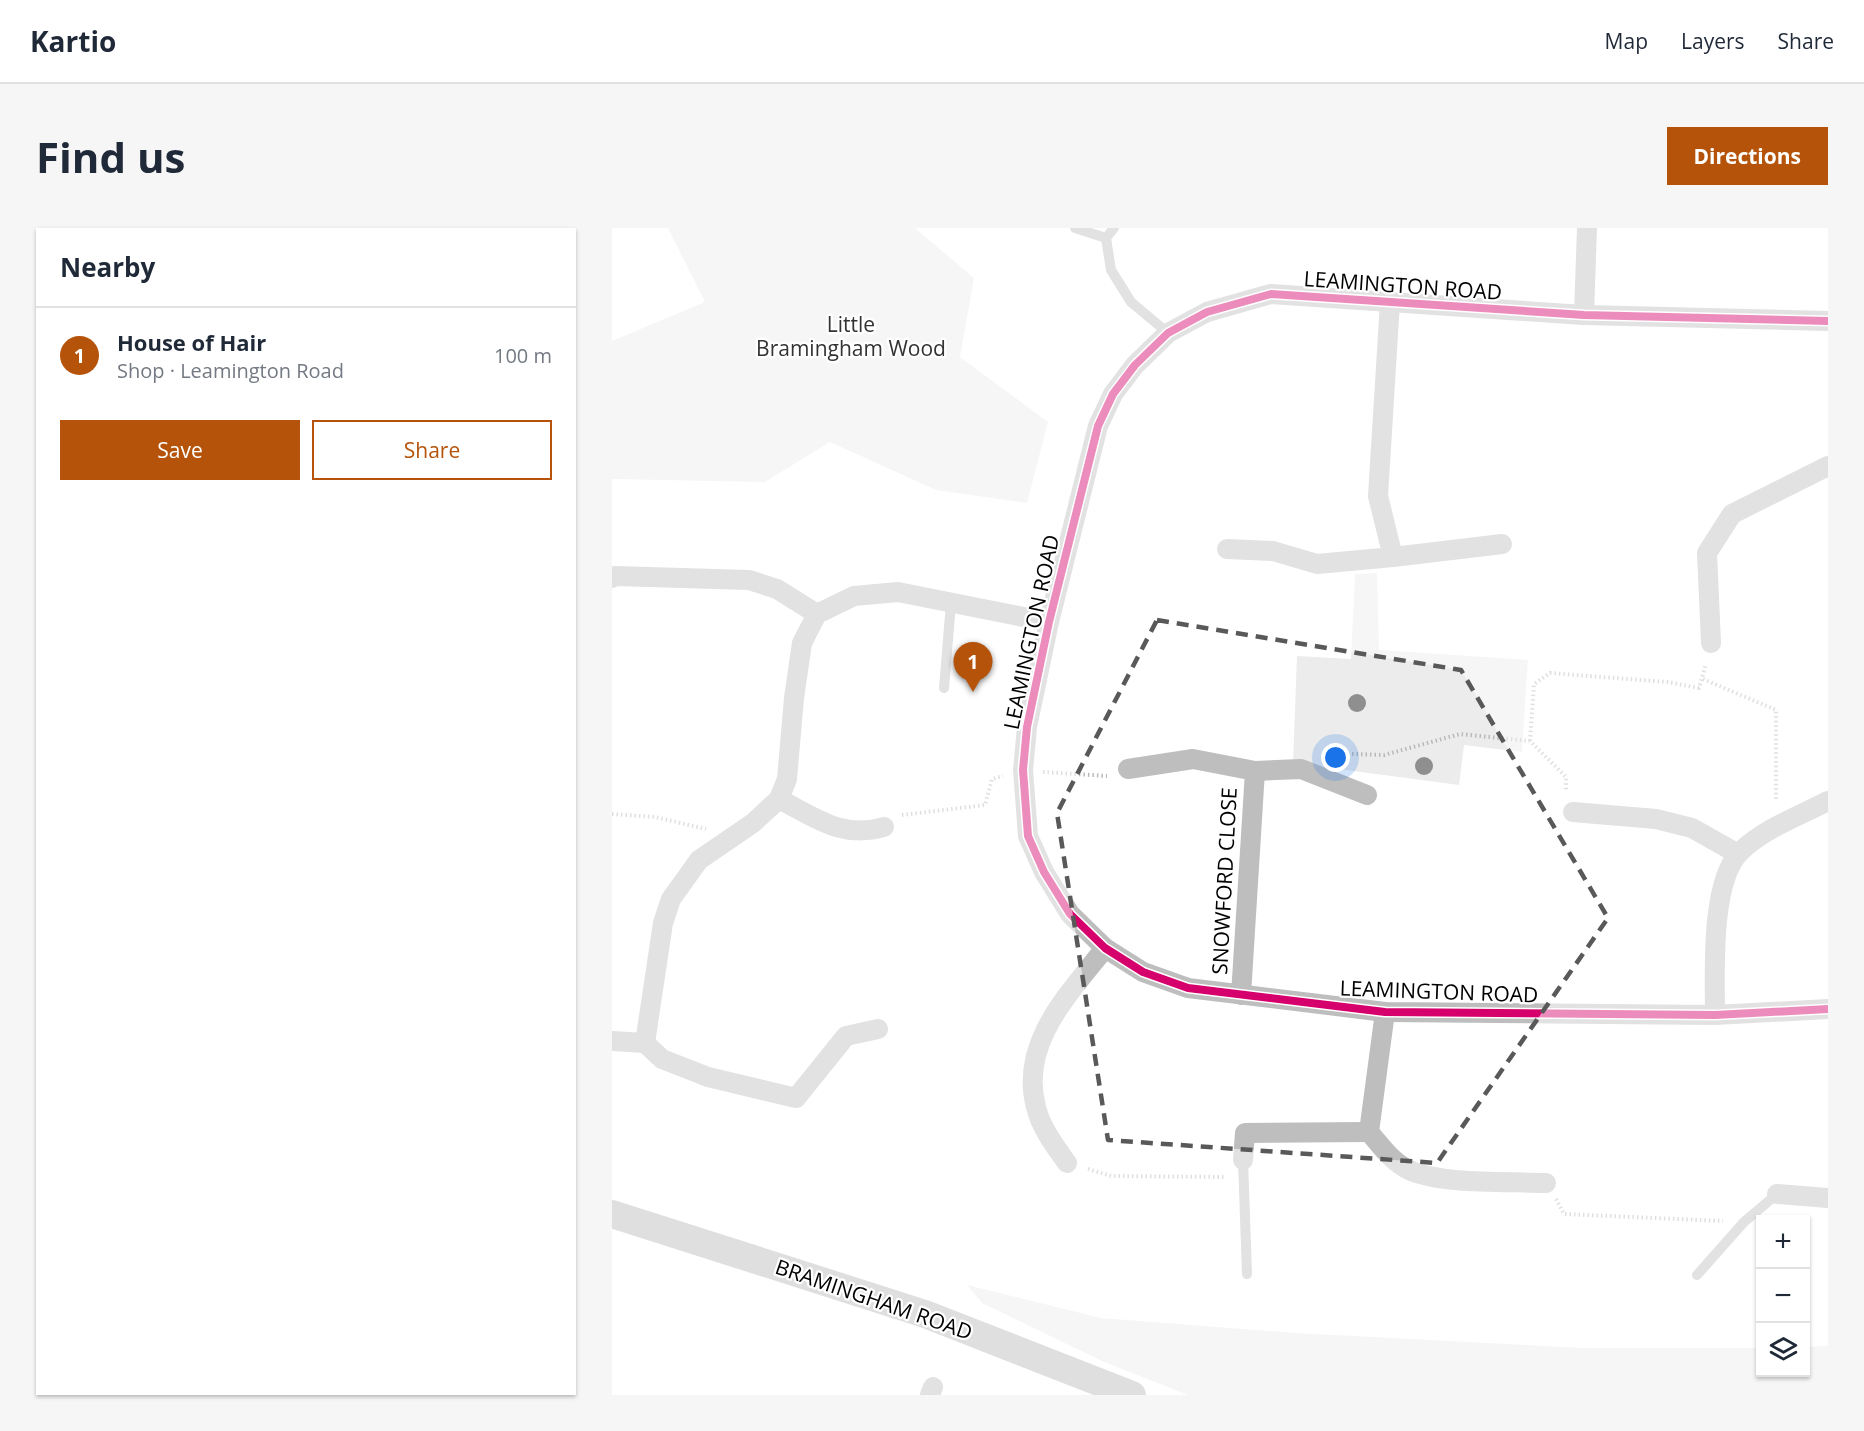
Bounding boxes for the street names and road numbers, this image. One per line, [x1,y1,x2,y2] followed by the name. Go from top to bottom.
[1303,264,1503,306] street label: LEAMINGTON ROAD
[997,532,1065,732] street label: LEAMINGTON ROAD
[1205,787,1243,975] street label: SNOWFORD CLOSE
[1339,974,1539,1008] street label: LEAMINGTON ROAD
[772,1252,976,1346] street label: BRAMINGHAM ROAD

